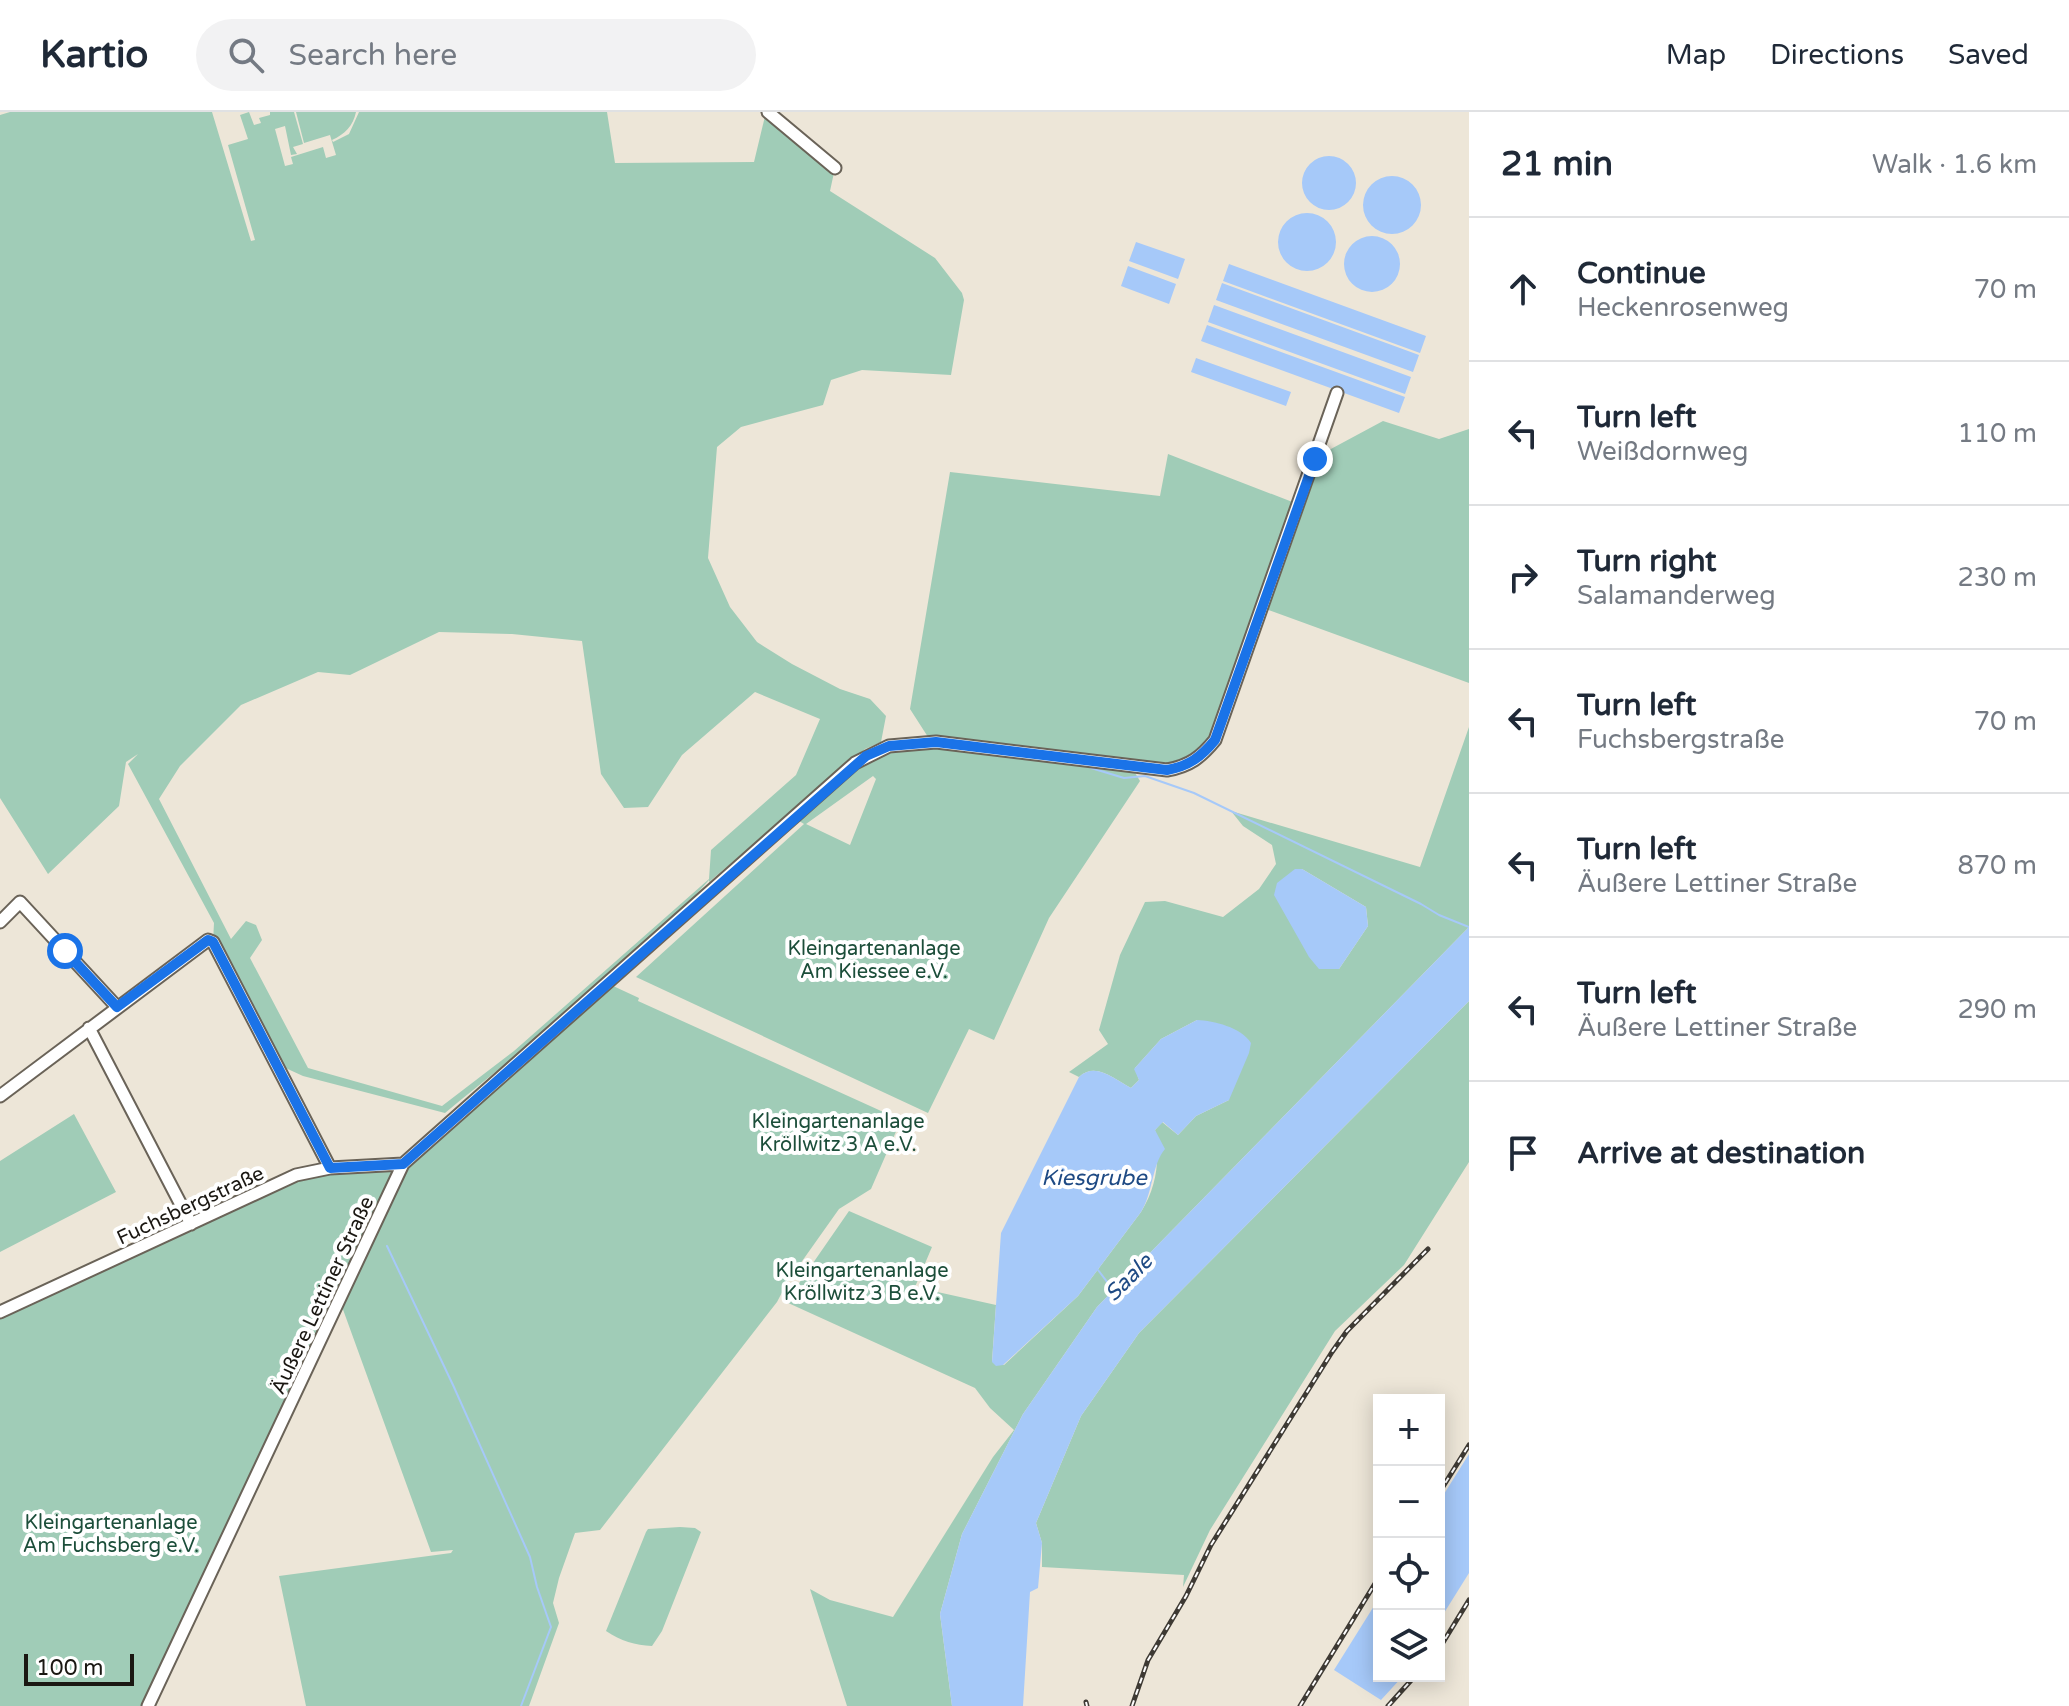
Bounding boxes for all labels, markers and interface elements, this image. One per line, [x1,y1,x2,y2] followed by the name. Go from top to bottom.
[196,19,756,91] search box
[40,32,148,78] text: Kartio
[224,33,268,77] icon: search
[288,37,457,74] text: Search here
[1666,38,1726,72] text: Map
[1770,38,1904,72] text: Directions
[1948,38,2029,72] text: Saved
[1501,144,1613,185] text: 21 min
[1872,149,2037,180] text: Walk · 1.6 km
[1577,255,1706,292] text: Continue
[1501,267,1545,311] icon: ahead
[1974,274,2037,305] text: 70 m
[1577,292,1789,323] text: Heckenrosenweg
[1577,399,1696,436] text: Turn left
[1501,411,1545,455] icon: left
[1957,418,2037,449] text: 110 m
[1577,436,1748,467] text: Weißdornweg
[1297,441,1333,477] route end
[1577,543,1717,580] text: Turn right
[1501,555,1545,599] icon: right
[1957,562,2037,593] text: 230 m
[1577,580,1776,611] text: Salamanderweg
[1577,687,1696,724] text: Turn left
[1501,699,1545,743] icon: left
[1974,706,2037,737] text: 70 m
[1577,724,1784,755] text: Fuchsbergstraße
[1577,831,1696,868] text: Turn left
[1501,843,1545,887] icon: left
[1957,850,2037,881] text: 870 m
[1577,868,1857,899] text: Äußere Lettiner Straße
[47,933,83,969] route start
[788,937,960,984] park label: Kleingartenanlage Am Kiessee e.V.
[1577,975,1696,1012] text: Turn left
[1501,987,1545,1031] icon: left
[1957,994,2037,1025] text: 290 m
[1577,1012,1857,1043] text: Äußere Lettiner Straße
[752,1110,924,1157] park label: Kleingartenanlage Kröllwitz 3 A e.V.
[1501,1131,1545,1175] icon: arrive
[1577,1135,1865,1172] text: Arrive at destination
[113,1161,268,1250] street label: Fuchsbergstraße
[1041,1165,1148,1191] water label: Kiesgrube
[266,1193,379,1398] street label: Äußere Lettiner Straße
[1100,1248,1159,1307] water label: Saale
[776,1259,948,1306] park label: Kleingartenanlage Kröllwitz 3 B e.V.
[1373,1394,1445,1682] map controls
[1373,1394,1445,1466] button: +
[1373,1466,1445,1538] button: −
[23,1511,199,1558] park label: Kleingartenanlage Am Fuchsberg e.V.
[1373,1538,1445,1610] button: locate
[1373,1610,1445,1682] button: layers
[24,1650,134,1686] scale bar
[36,1655,103,1681] text: 100 m

